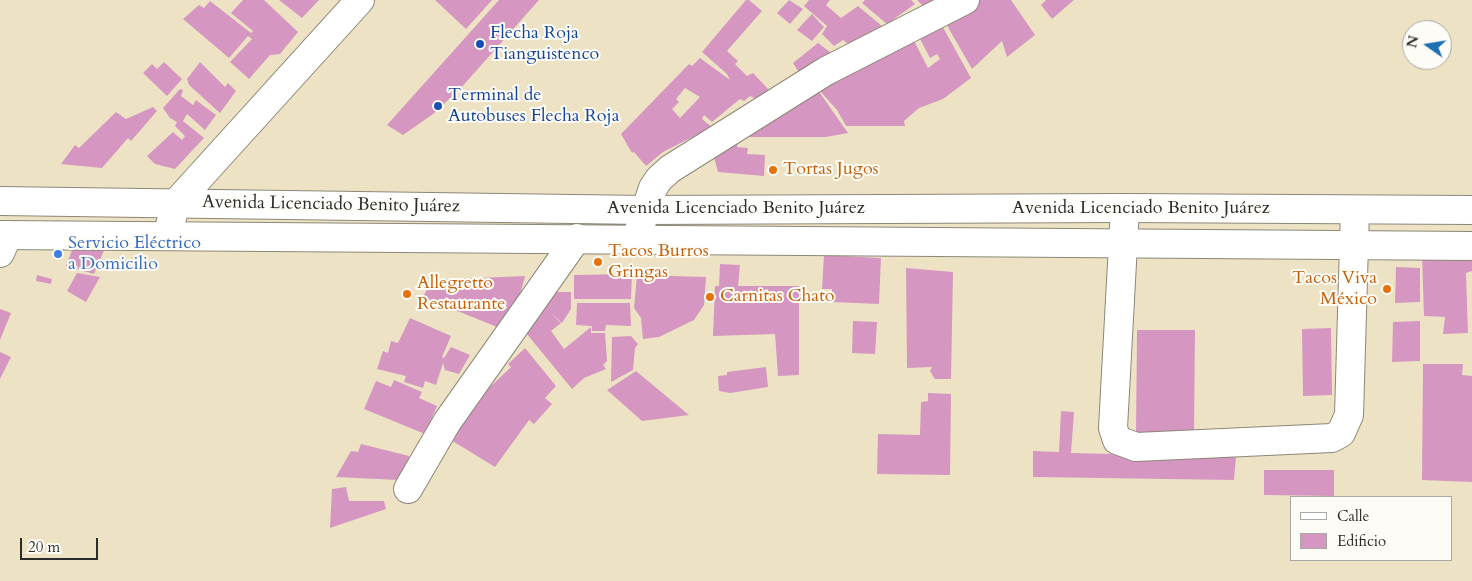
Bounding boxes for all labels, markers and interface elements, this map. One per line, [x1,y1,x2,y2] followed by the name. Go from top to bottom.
[1402,20,1452,70] north arrow
[490,23,599,66] place label: Flecha Roja Tianguistenco
[1402,34,1423,50] text: N
[474,38,486,50] marker: Flecha Roja Tianguistenco
[448,85,619,128] place label: Terminal de Autobuses Flecha Roja
[432,100,444,112] marker: Terminal de Autobuses Flecha Roja
[783,159,879,181] place label: Tortas Jugos
[767,164,779,176] marker: Tortas Jugos
[202,192,460,218] street label: Avenida Licenciado Benito Juárez
[607,198,865,220] street label: Avenida Licenciado Benito Juárez
[1012,198,1270,220] street label: Avenida Licenciado Benito Juárez
[68,233,201,276] place label: Servicio Eléctrico a Domicilio
[608,241,709,284] place label: Tacos Burros Gringas
[52,248,64,260] marker: Servicio Eléctrico a Domicilio
[592,256,604,268] marker: Tacos Burros Gringas
[1292,268,1377,310] place label: Tacos Viva México
[417,273,505,316] place label: Allegretto Restaurante
[1381,283,1393,295] marker: Tacos Viva México
[720,286,835,308] place label: Carnitas Chato
[401,288,413,300] marker: Allegretto Restaurante
[704,291,716,303] marker: Carnitas Chato
[1290,496,1452,561] legend
[1337,506,1369,526] text: Calle
[22,528,100,560] scale bar
[1337,531,1386,551] text: Edificio
[28,537,60,557] text: 20 m

